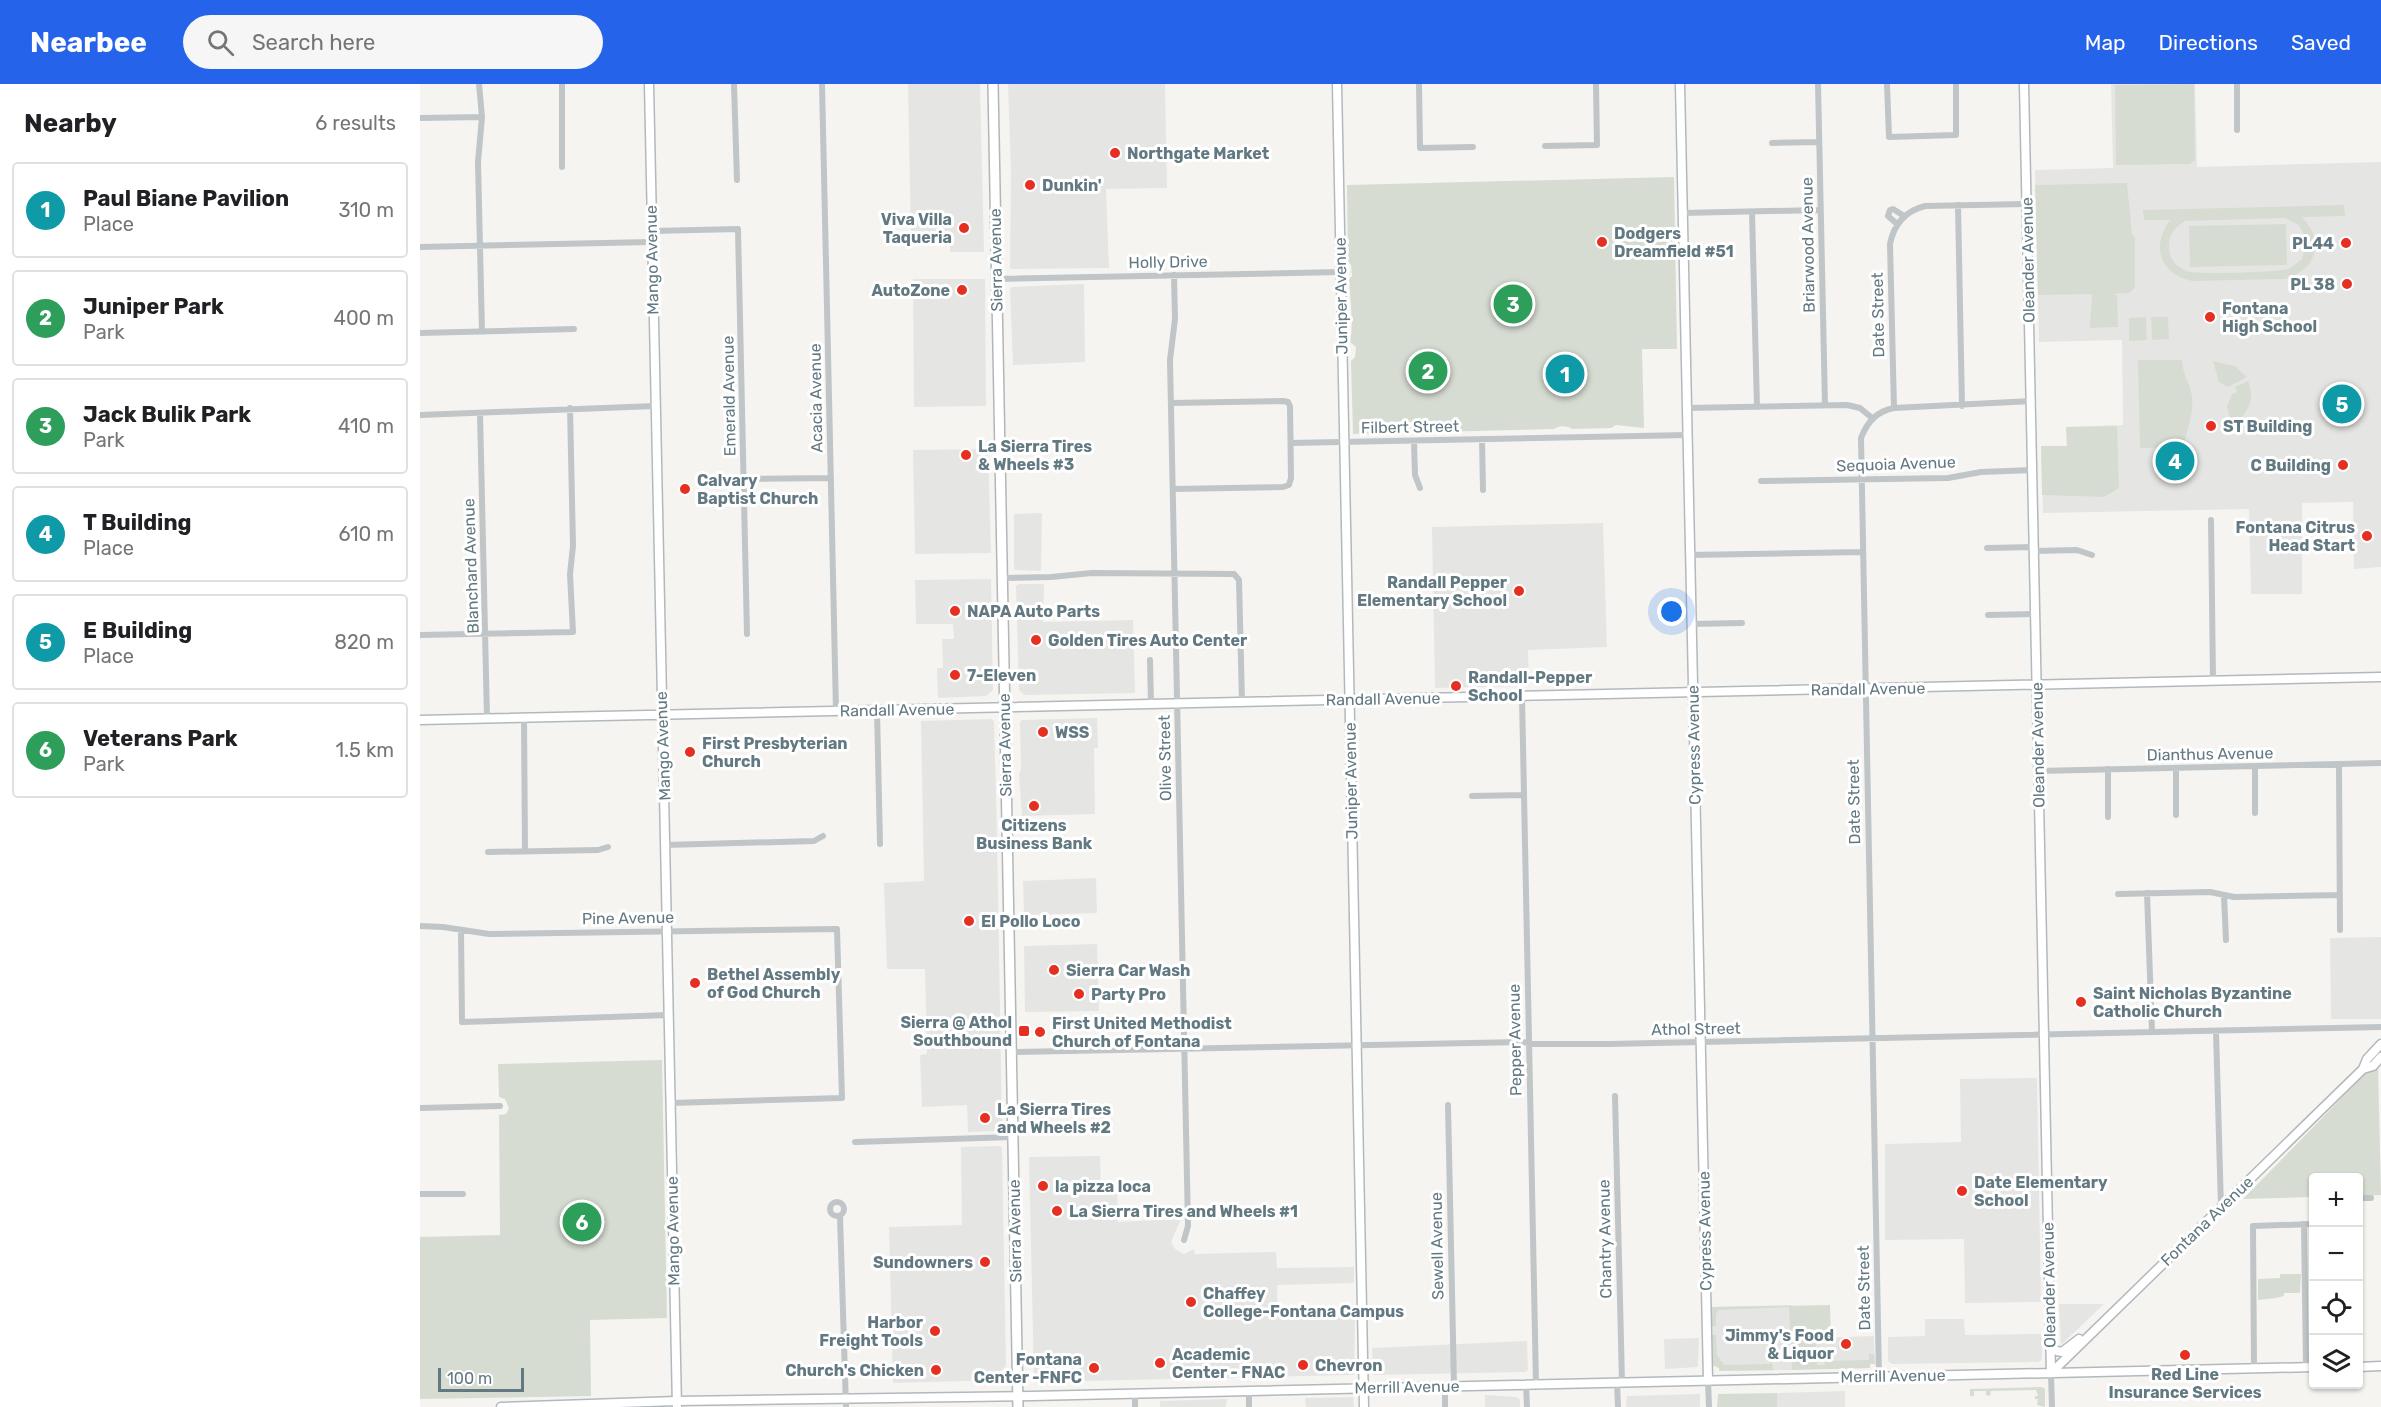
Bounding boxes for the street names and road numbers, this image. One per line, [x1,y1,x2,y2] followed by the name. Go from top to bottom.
[1797,177,1819,313] street label: Briarwood Avenue
[2017,197,2039,323] street label: Oleander Avenue
[642,205,662,315] street label: Mango Avenue
[986,208,1006,312] street label: Sierra Avenue
[1330,237,1352,355] street label: Juniper Avenue
[1128,252,1208,272] street label: Holly Drive
[1868,272,1888,358] street label: Date Street
[718,336,740,456] street label: Emerald Avenue
[806,343,826,453] street label: Acacia Avenue
[1361,417,1459,437] street label: Filbert Street
[1836,452,1956,476] street label: Sequoia Avenue
[459,498,483,634] street label: Blanchard Avenue
[1810,679,1926,699] street label: Randall Avenue
[2027,682,2049,808] street label: Oleander Avenue
[1683,685,1705,805] street label: Cypress Avenue
[1325,689,1441,709] street label: Randall Avenue
[652,691,674,801] street label: Mango Avenue
[995,693,1015,797] street label: Sierra Avenue
[839,700,955,720] street label: Randall Avenue
[1155,715,1175,801] street label: Olive Street
[1340,722,1362,840] street label: Juniper Avenue
[2147,743,2274,765] street label: Dianthus Avenue
[1844,759,1864,845] street label: Date Street
[582,908,674,928] street label: Pine Avenue
[1505,984,1525,1096] street label: Pepper Avenue
[1651,1019,1741,1039] street label: Athol Street
[1694,1171,1716,1291] street label: Cypress Avenue
[2157,1172,2257,1270] street label: Fontana Avenue
[663,1176,683,1286] street label: Mango Avenue
[1005,1179,1025,1283] street label: Sierra Avenue
[1594,1179,1616,1299] street label: Chantry Avenue
[1427,1192,1447,1300] street label: Sewell Avenue
[2038,1222,2060,1348] street label: Oleander Avenue
[1854,1245,1874,1331] street label: Date Street
[1840,1366,1946,1386] street label: Merrill Avenue
[1354,1377,1460,1397] street label: Merrill Avenue

